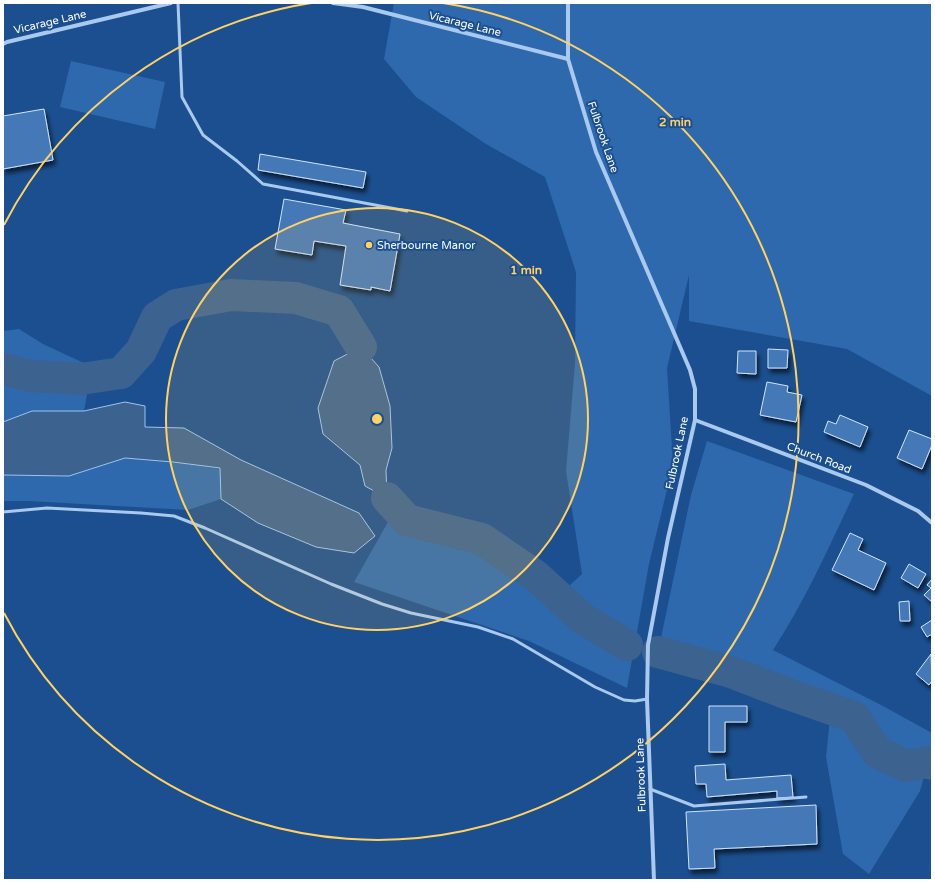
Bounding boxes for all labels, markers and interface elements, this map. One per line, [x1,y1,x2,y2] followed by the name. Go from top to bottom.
[12,7,88,37] street label: Vicarage Lane
[427,9,503,39] street label: Vicarage Lane
[585,100,621,174] street label: Fulbrook Lane
[659,115,691,129] text: 2 min
[377,239,476,252] place label: Sherbourne Manor
[364,240,374,250] marker: Sherbourne Manor
[510,263,542,277] text: 1 min
[370,412,384,426] centre of rings
[663,415,691,491] street label: Fulbrook Lane
[785,440,853,476] street label: Church Road
[633,738,649,812] street label: Fulbrook Lane

